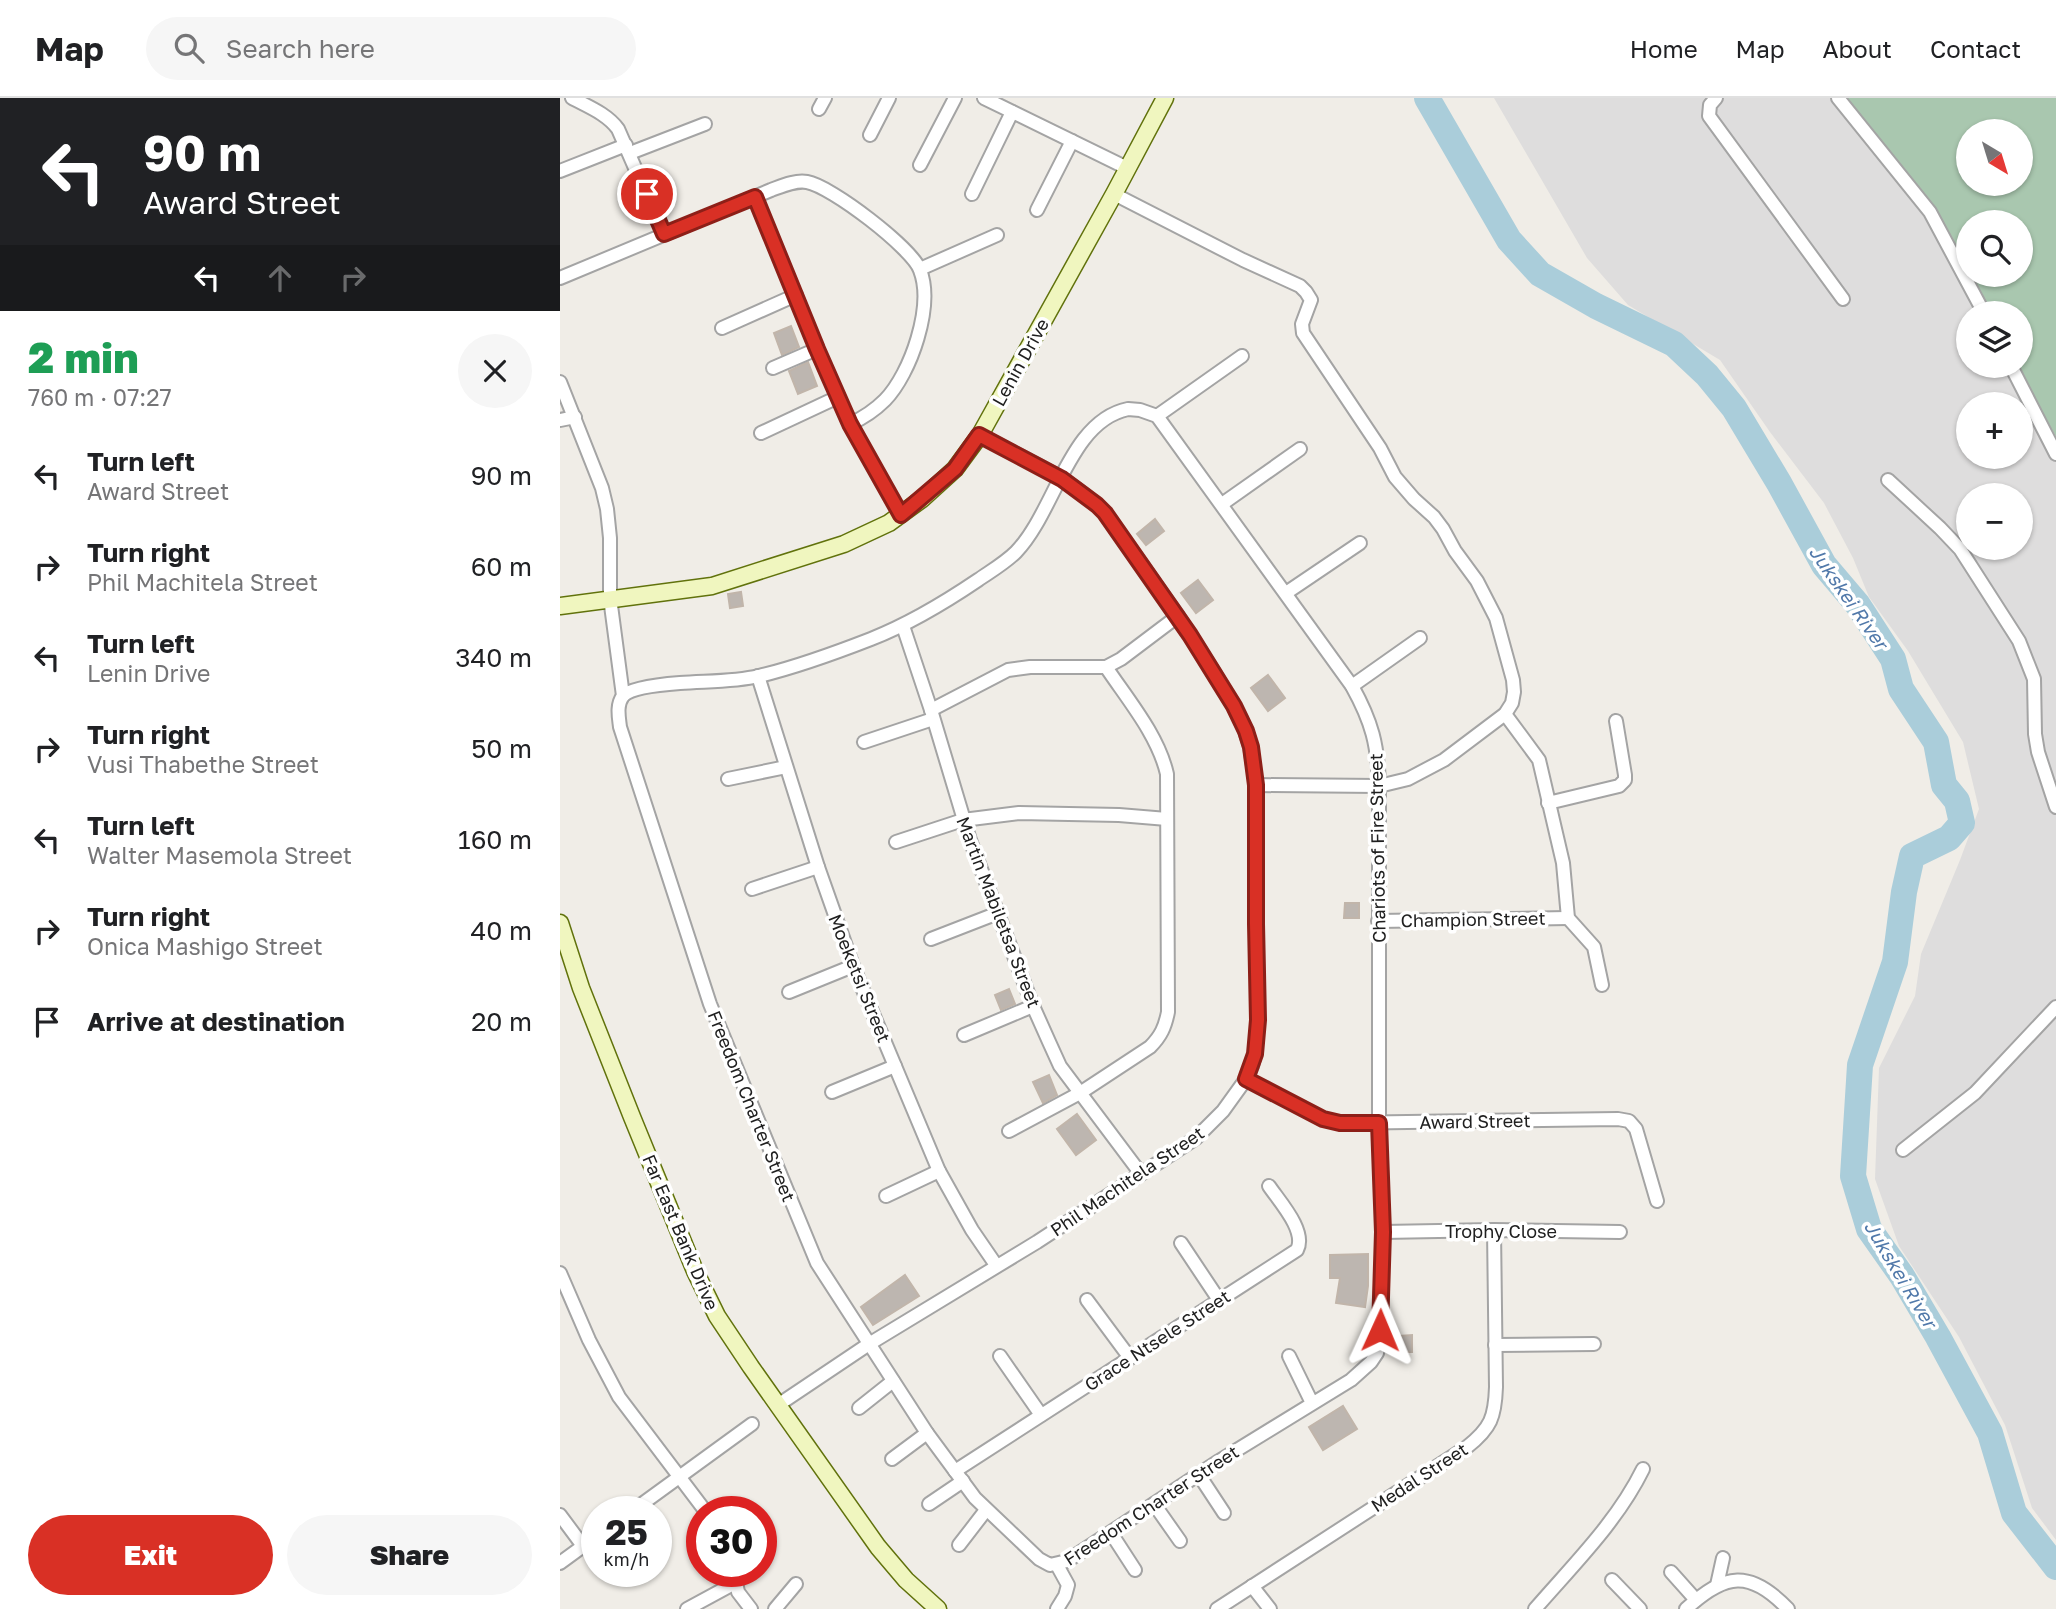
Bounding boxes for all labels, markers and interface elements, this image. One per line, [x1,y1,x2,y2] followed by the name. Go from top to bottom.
[146,17,636,80] search box
[35,29,104,68] text: Map
[170,29,208,67] icon: search
[226,33,375,64] text: Search here
[1630,34,1698,63] text: Home
[1736,34,1785,63] text: Map
[1823,34,1892,63] text: About
[1930,34,2021,63] text: Contact
[1956,119,2034,196] north arrow
[1956,119,2033,560] map controls
[143,123,261,182] text: 90 m
[28,126,119,217] icon: left
[617,164,677,224] pin
[628,175,666,213] icon: arrive
[143,183,341,221] text: Award Street
[1956,210,2033,287] button: search
[188,259,226,297] icon: left
[261,259,299,297] icon: ahead
[334,259,372,297] icon: right
[1956,301,2033,378] button: layers
[987,314,1053,410] street label: Lenin Drive
[28,332,139,382] text: 2 min
[458,334,532,408] button: close
[28,383,172,411] text: 760 m · 07:27
[1956,392,2033,469] button: +
[87,446,195,477] text: Turn left
[28,457,66,495] icon: left
[471,460,532,491] text: 90 m
[87,477,229,505] text: Award Street
[1956,483,2033,560] button: −
[87,537,210,568] text: Turn right
[1805,541,1895,655] water label: Jukskei River
[28,548,66,586] icon: right
[471,551,532,582] text: 60 m
[87,568,318,596] text: Phil Machitela Street
[87,628,195,659] text: Turn left
[28,639,66,677] icon: left
[455,642,532,673] text: 340 m
[87,659,210,687] text: Lenin Drive
[87,719,210,750] text: Turn right
[28,730,66,768] icon: right
[471,733,532,764] text: 50 m
[87,750,319,778] text: Vusi Thabethe Street
[1364,753,1390,943] street label: Chariots of Fire Street
[87,810,195,841] text: Turn left
[952,813,1046,1011] street label: Martin Mabiletsa Street
[28,821,66,859] icon: left
[458,824,532,855] text: 160 m
[87,841,352,869] text: Walter Masemola Street
[87,901,210,932] text: Turn right
[1400,907,1546,931] street label: Champion Street
[824,911,896,1045] street label: Moeketsi Street
[28,912,66,950] icon: right
[471,915,532,946] text: 40 m
[87,932,323,960] text: Onica Mashigo Street
[28,1003,66,1041] icon: arrive
[87,1006,345,1037] text: Arrive at destination
[471,1006,532,1037] text: 20 m
[704,1007,800,1205] street label: Freedom Charter Street
[1419,1109,1531,1133] street label: Award Street
[1046,1121,1208,1241] street label: Phil Machitela Street
[638,1151,724,1313] street label: Far East Bank Drive
[1860,1216,1943,1334] water label: Jukskei River
[1445,1220,1557,1242] street label: Trophy Close
[1080,1285,1234,1395] street label: Grace Ntsele Street
[1343,1293,1417,1367] position arrow
[1367,1438,1471,1516] street label: Medal Street
[1059,1440,1243,1570] street label: Freedom Charter Street
[686,1496,777,1587] speed limit sign: 30
[605,1511,648,1553] text: 25
[28,1515,273,1595] button: Exit
[287,1515,532,1595] button: Share
[604,1548,649,1570] text: km/h

